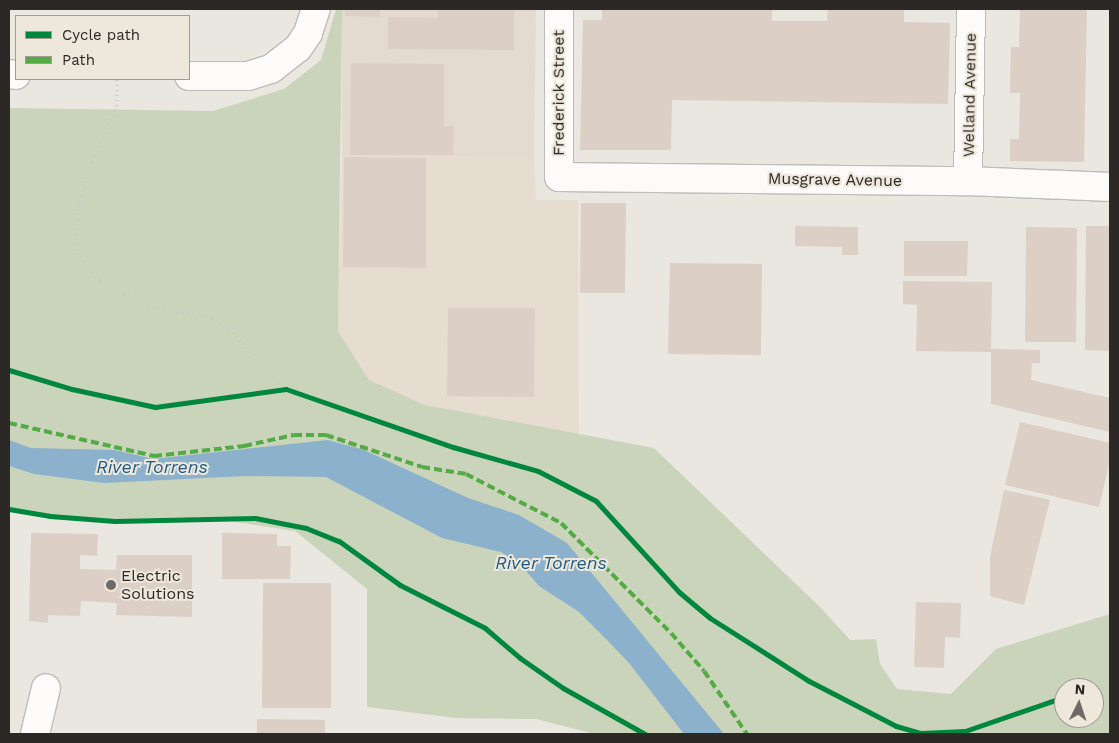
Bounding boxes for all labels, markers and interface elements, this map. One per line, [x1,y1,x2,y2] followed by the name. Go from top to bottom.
[15,15,190,80] legend
[62,26,140,44] text: Cycle path
[549,30,569,156] street label: Frederick Street
[959,32,981,158] street label: Welland Avenue
[62,51,95,69] text: Path
[767,169,903,191] street label: Musgrave Avenue
[96,456,208,478] water label: River Torrens
[495,552,607,574] water label: River Torrens
[121,566,195,604] place label: Electric Solutions
[105,579,117,591] marker: Electric Solutions
[1054,678,1104,728] north arrow
[1074,681,1086,697] text: N

